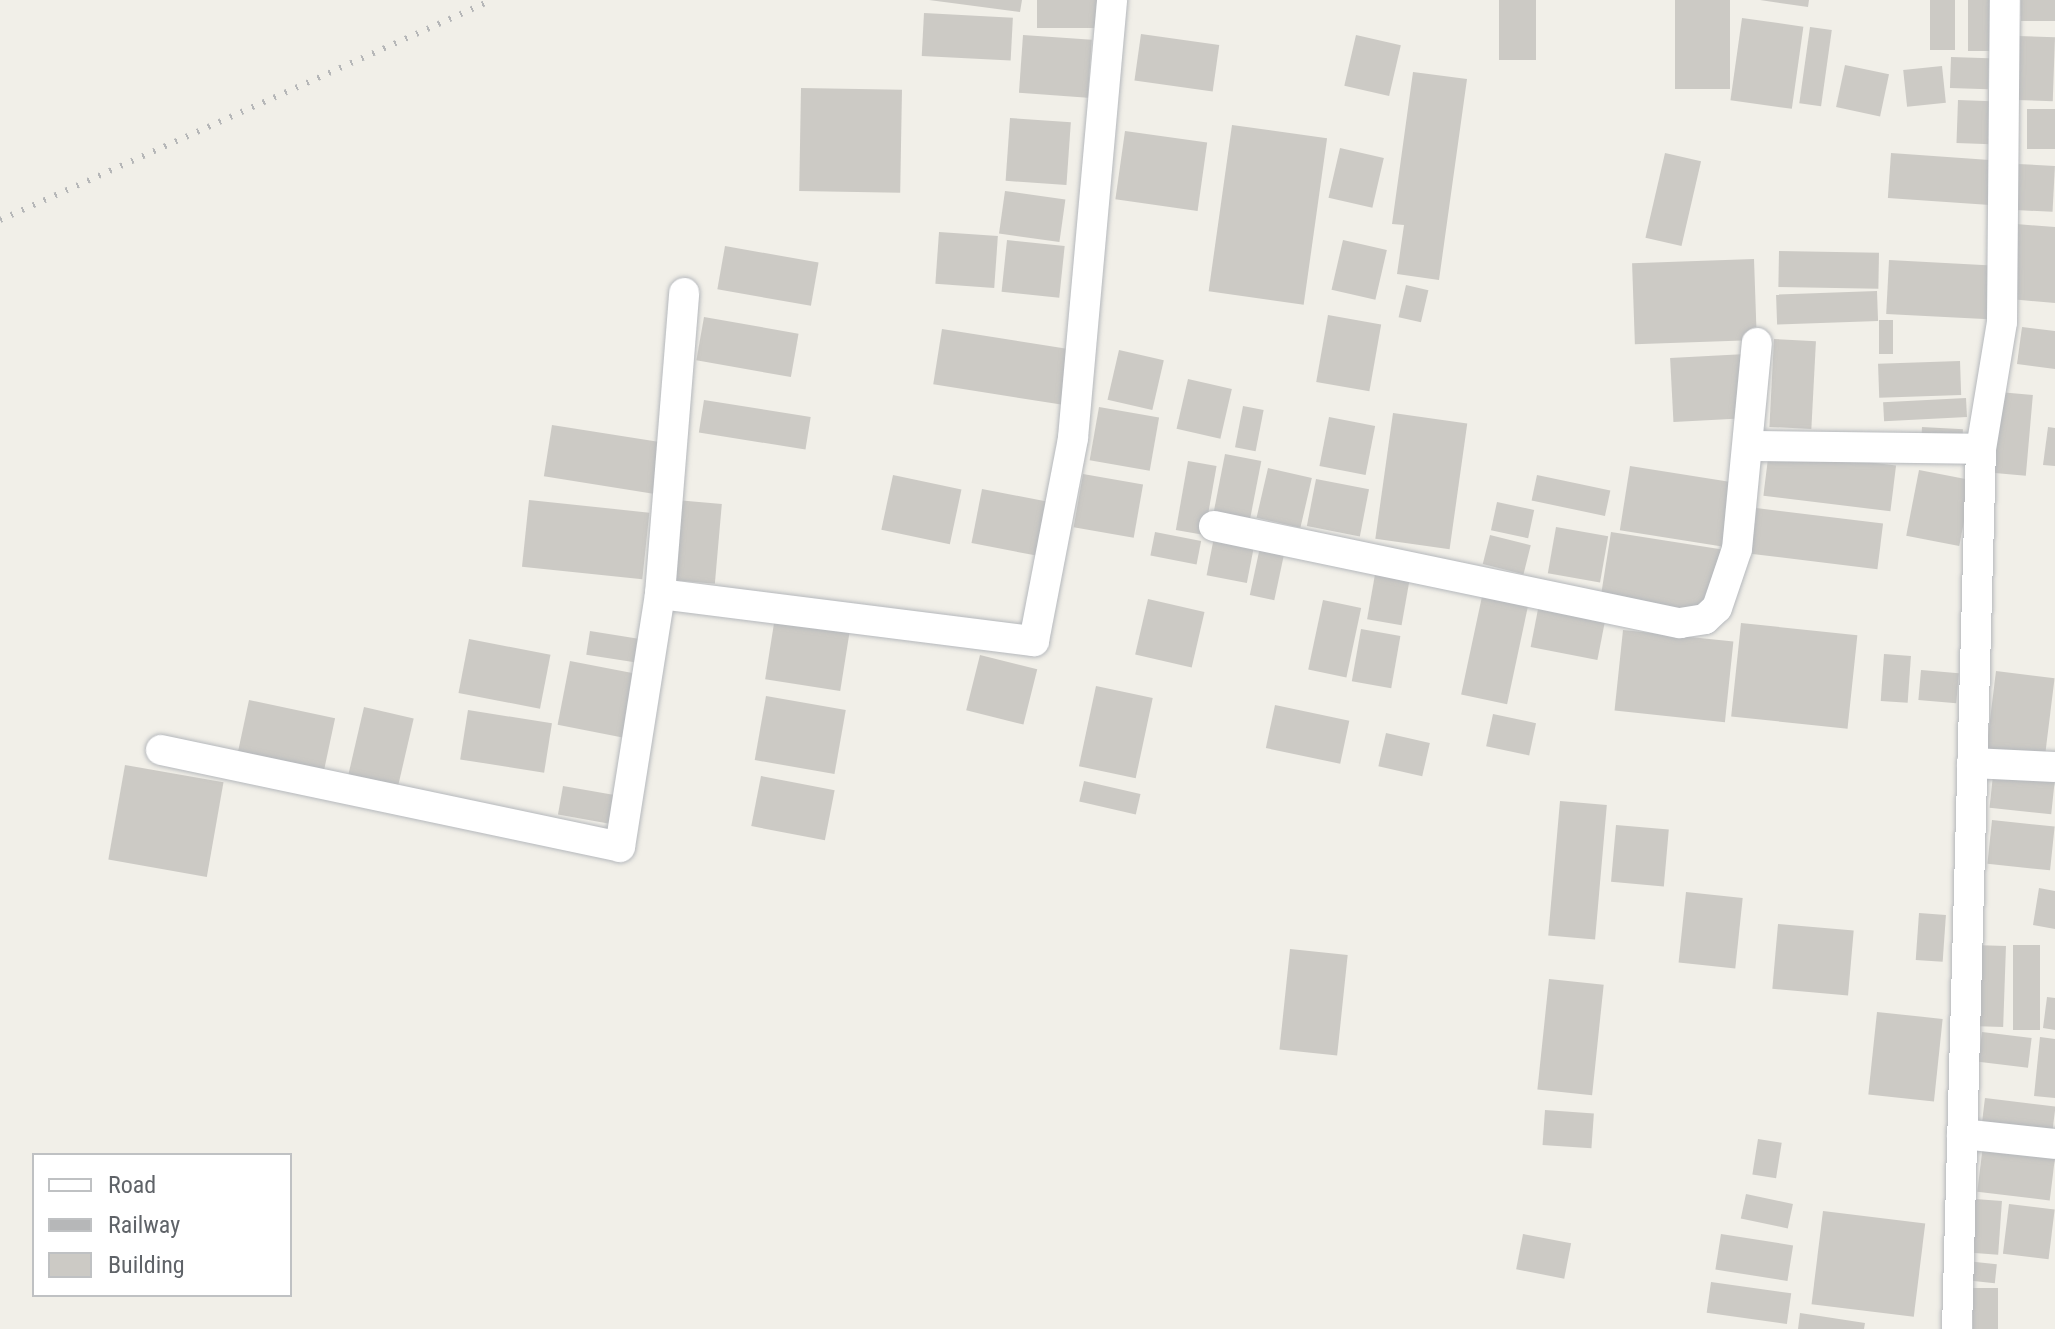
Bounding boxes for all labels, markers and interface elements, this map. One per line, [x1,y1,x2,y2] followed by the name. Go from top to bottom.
[32,1153,292,1297] legend
[108,1171,156,1199] text: Road
[108,1211,180,1239] text: Railway
[108,1251,185,1279] text: Building

